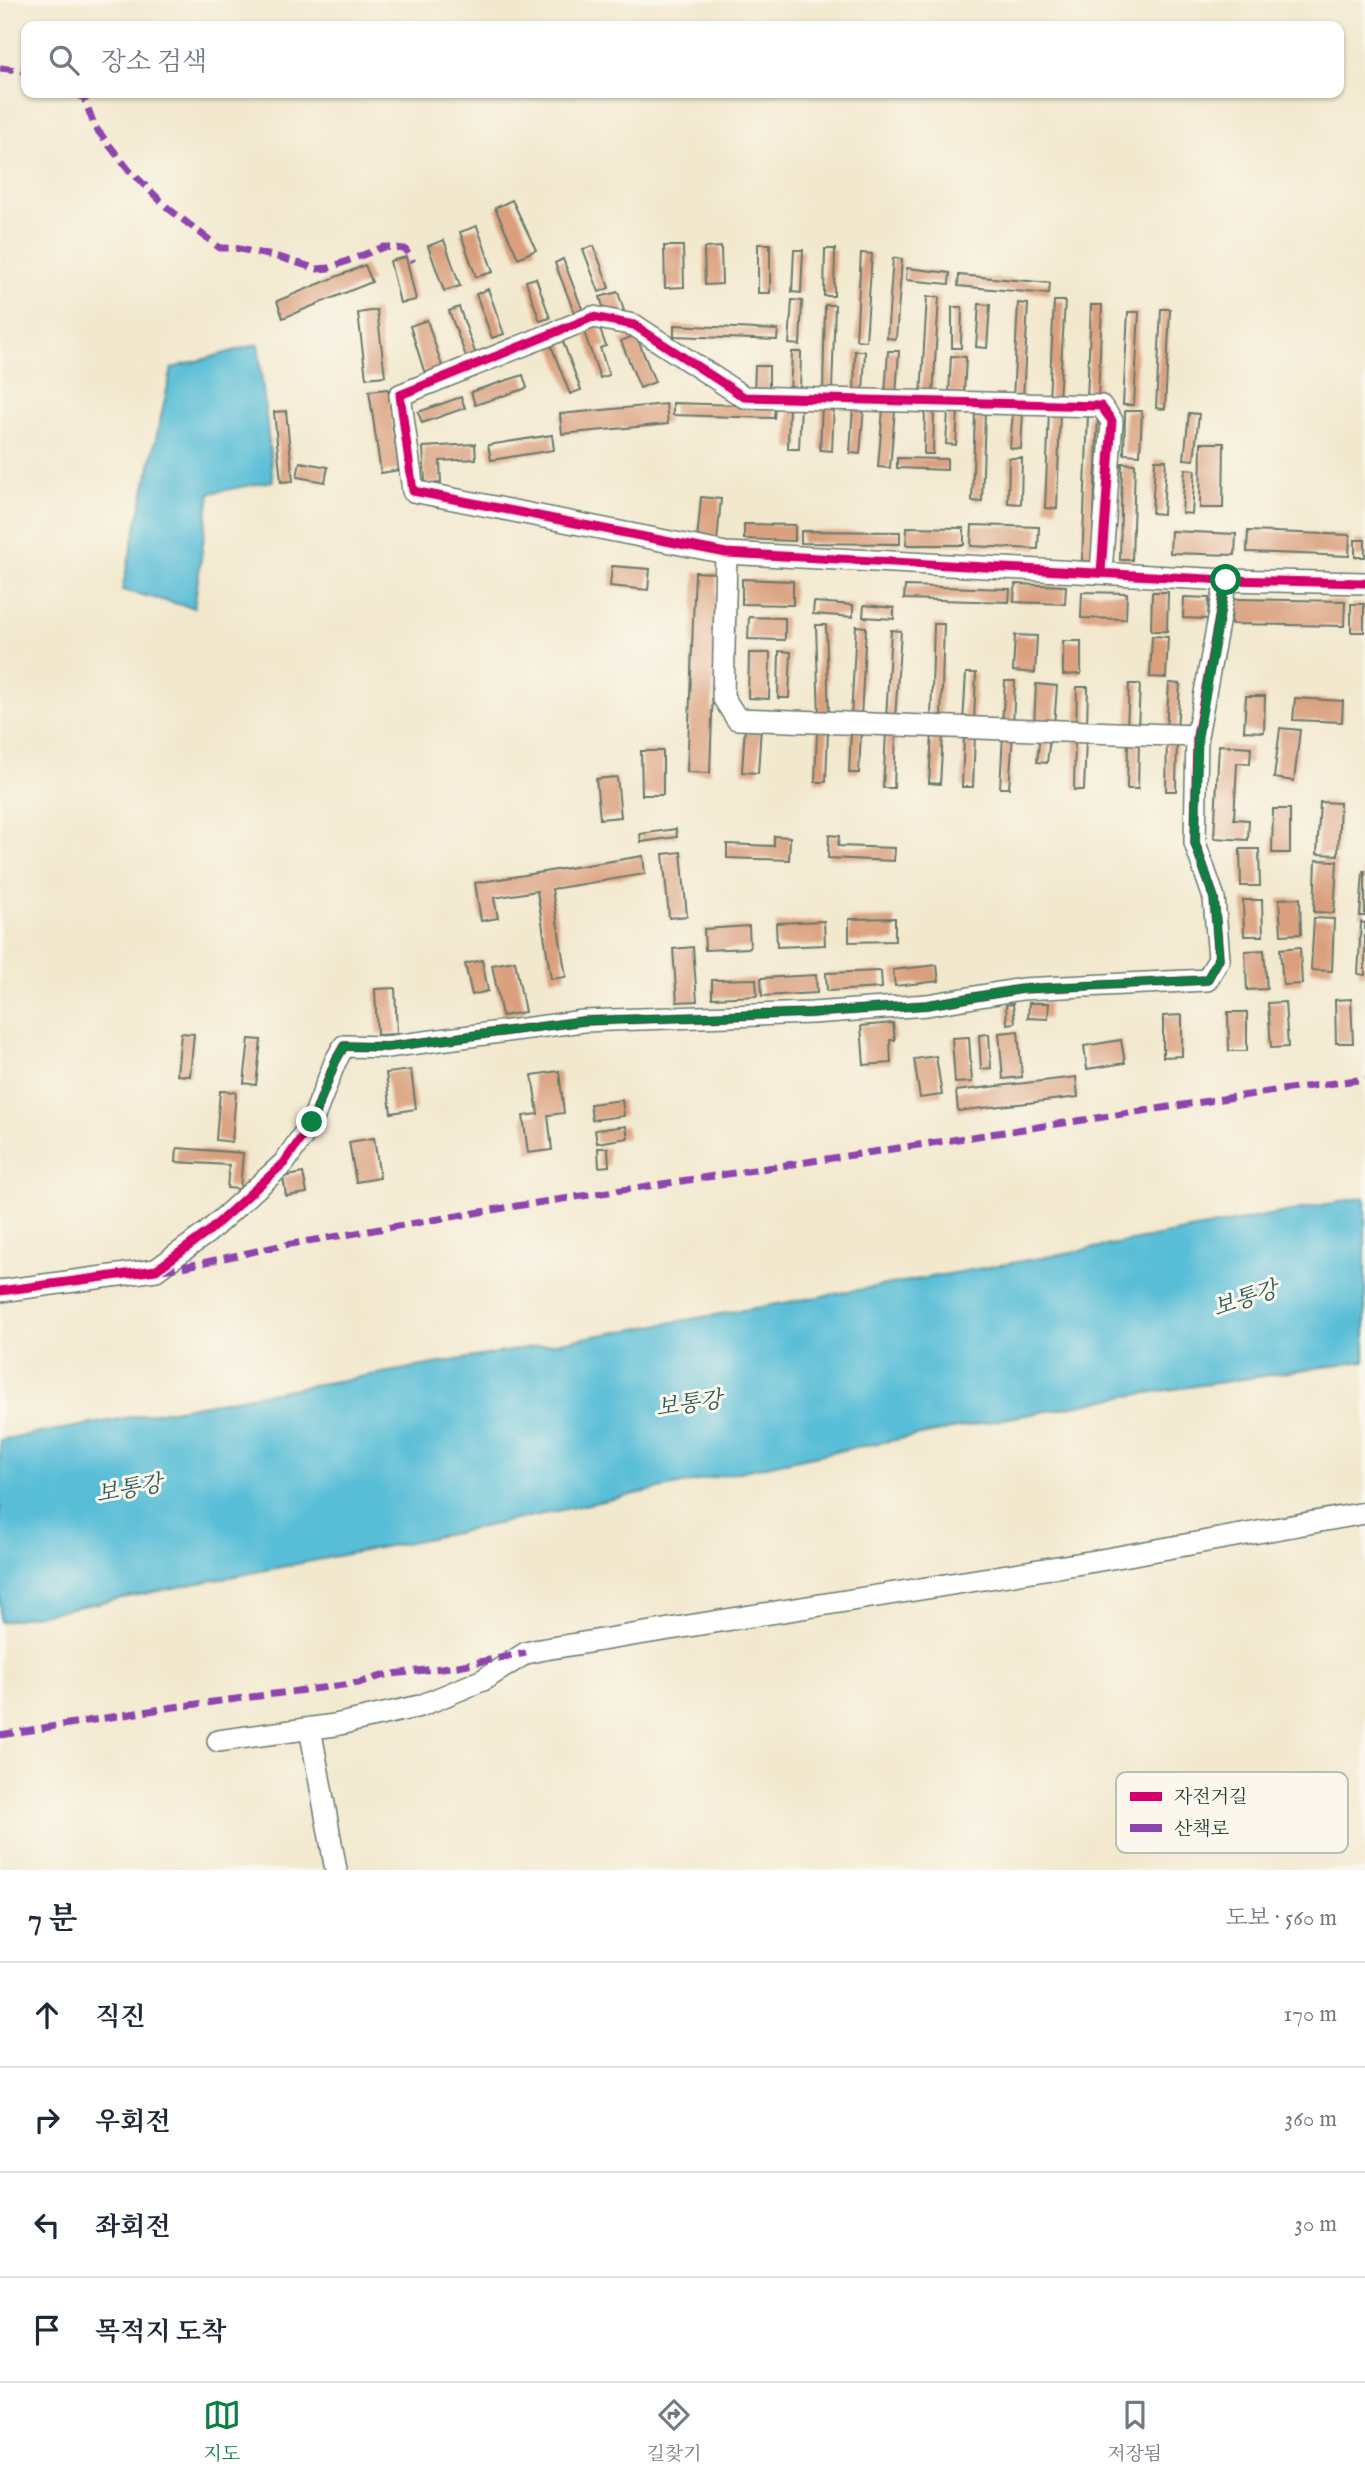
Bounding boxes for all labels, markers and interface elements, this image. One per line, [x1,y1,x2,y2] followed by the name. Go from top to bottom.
[21,21,1344,98] search box
[45,41,83,79] icon: search
[101,46,207,79] text: 장소 검색
[1210,564,1241,595] route start
[296,1106,327,1137] route end
[1209,1274,1285,1324] water label: 보통강
[654,1385,728,1423] water label: 보통강
[94,1469,168,1510] water label: 보통강
[1116,1772,1348,1853] legend
[1174,1786,1247,1810] text: 자전거길
[1174,1818,1229,1842] text: 산책로
[28,1901,78,1939] text: 7 분
[1225,1904,1337,1933] text: 도보 · 560 m
[28,1996,66,2034] icon: ahead
[1284,2000,1337,2029] text: 170 m
[95,2001,145,2034] text: 직진
[28,2101,66,2139] icon: right
[1285,2105,1337,2134] text: 360 m
[95,2106,170,2139] text: 우회전
[28,2206,66,2244] icon: left
[1294,2210,1337,2239] text: 30 m
[95,2211,170,2244] text: 좌회전
[28,2311,66,2349] icon: arrive
[95,2316,226,2349] text: 목적지 도착
[203,2396,241,2467] tab: 지도
[646,2396,702,2467] tab: 길찾기
[1107,2396,1162,2467] tab: 저장됨

